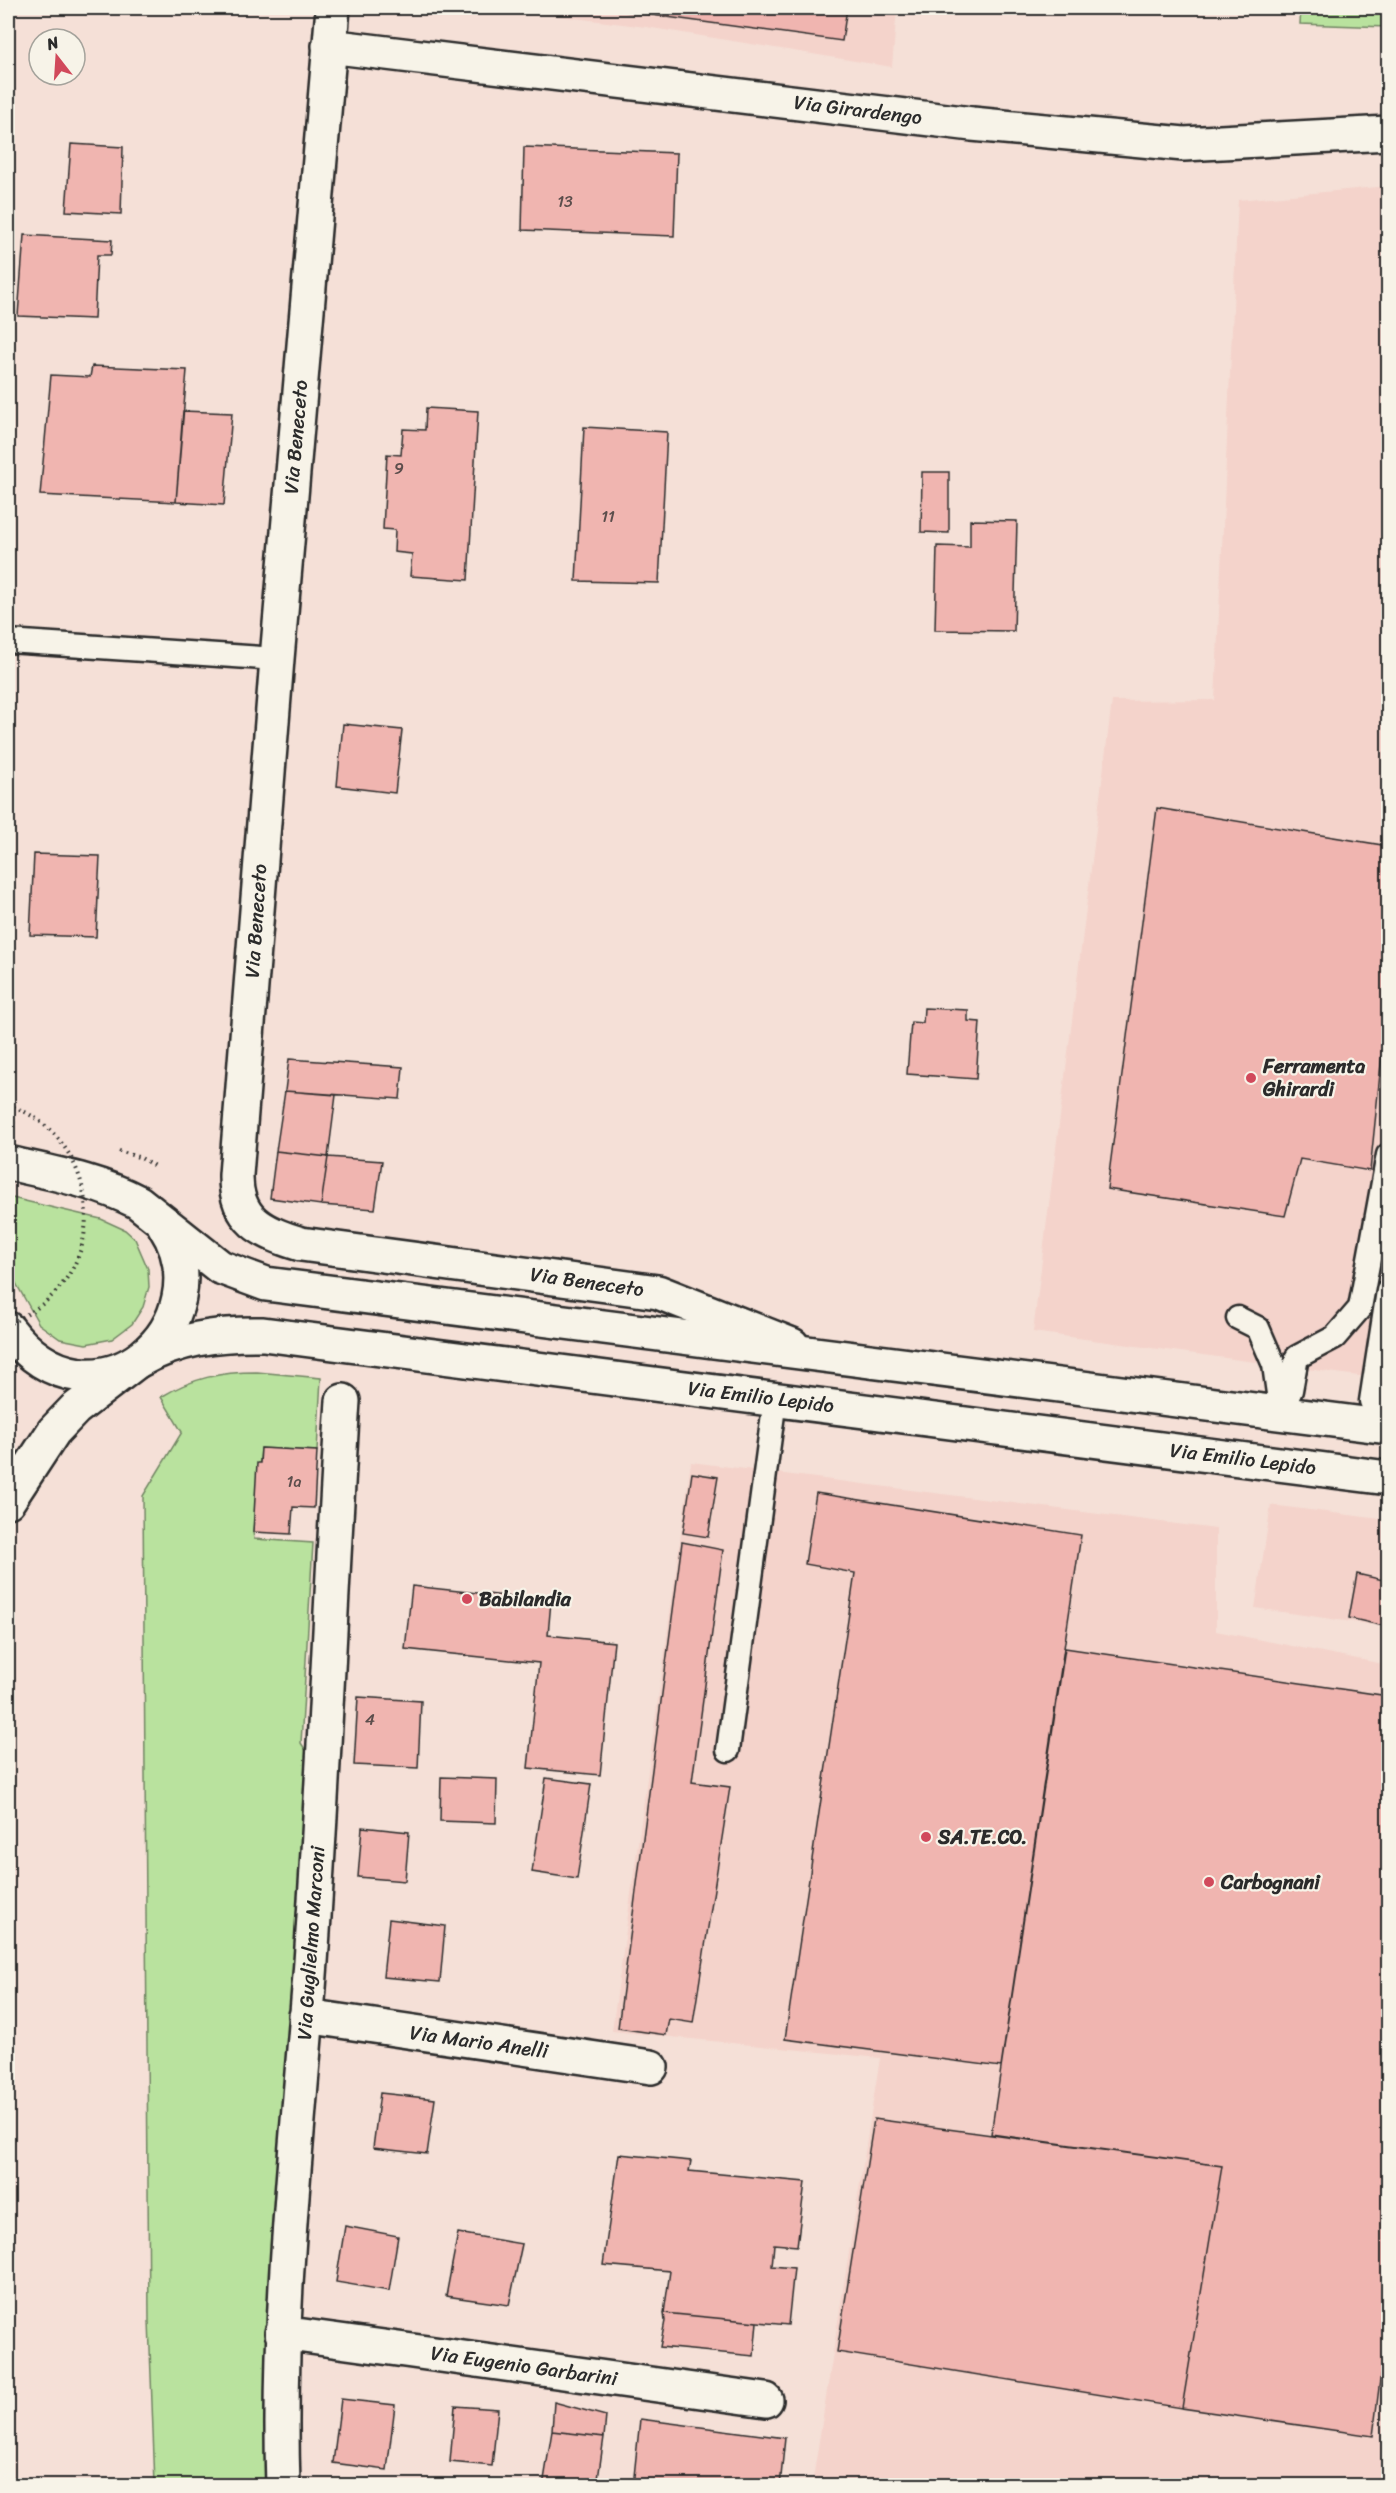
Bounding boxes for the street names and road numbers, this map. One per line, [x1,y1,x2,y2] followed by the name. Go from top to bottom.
[792,85,924,135] street label: Via Girardengo
[274,378,318,496] street label: Via Beneceto
[235,863,277,979] street label: Via Beneceto
[528,1257,646,1307] street label: Via Beneceto
[686,1371,836,1423] street label: Via Emilio Lepido
[1168,1433,1318,1485] street label: Via Emilio Lepido
[287,1844,335,2041] street label: Via Guglielmo Marconi
[408,2015,552,2069] street label: Via Mario Anelli
[428,2336,621,2397] street label: Via Eugenio Garbarini

